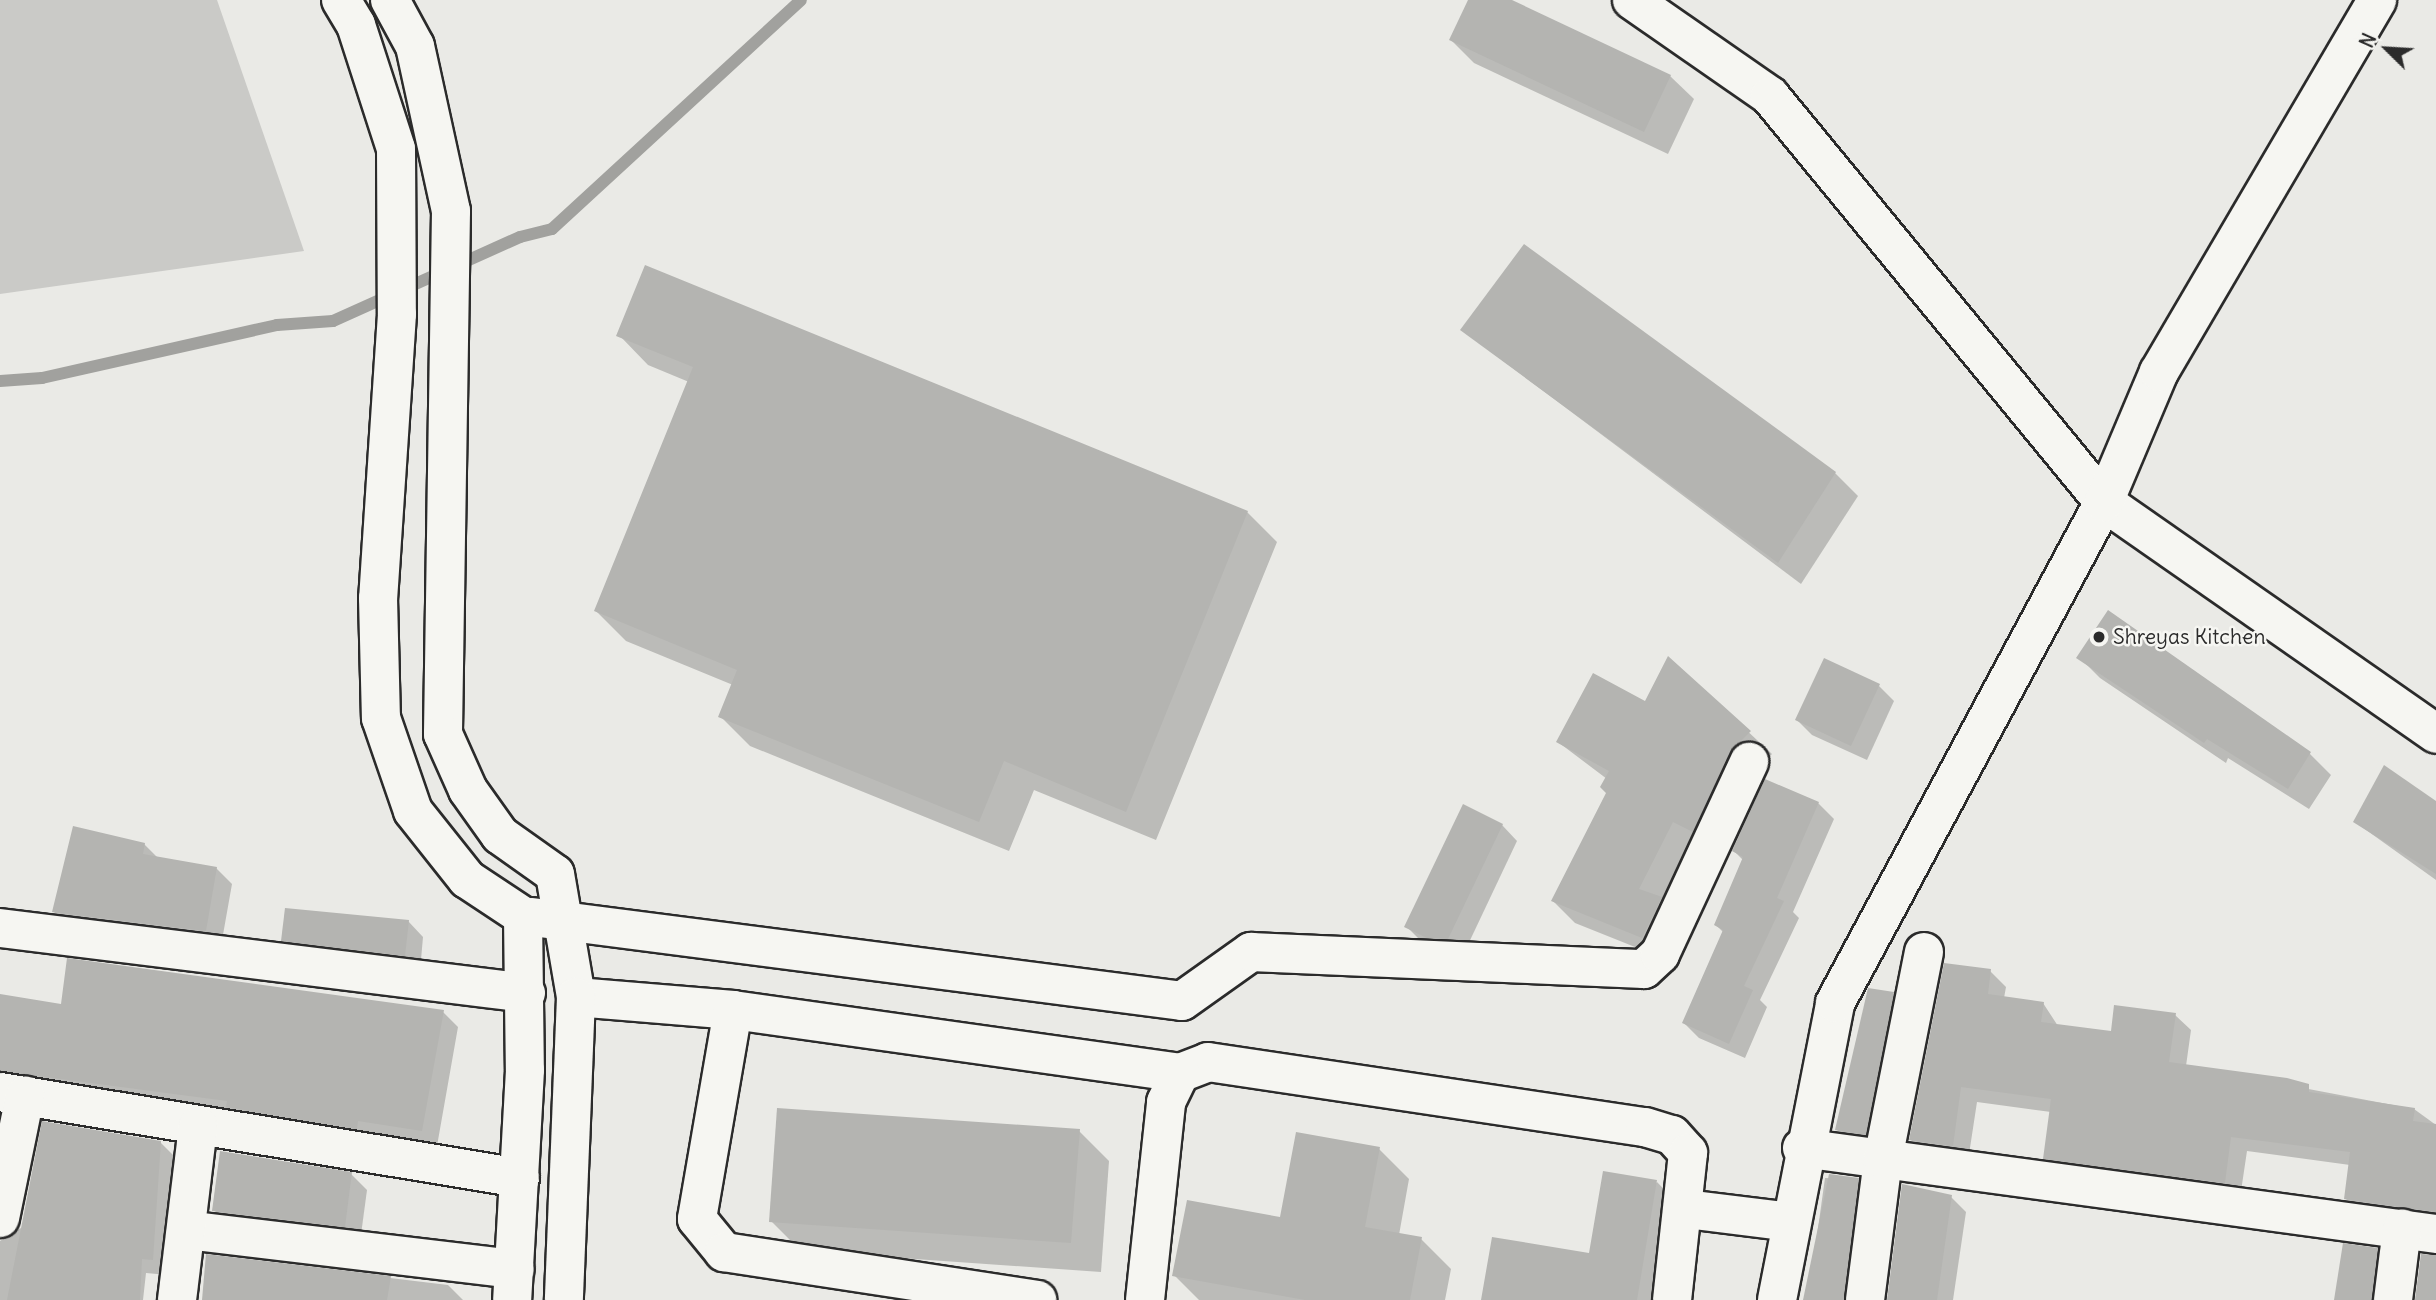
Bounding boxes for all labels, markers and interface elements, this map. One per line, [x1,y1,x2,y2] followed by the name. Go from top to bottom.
[2352,14,2422,84] north arrow
[2354,30,2381,51] text: N
[2113,624,2266,650] place label: Shreyas Kitchen
[2091,629,2107,645] marker: Shreyas Kitchen

